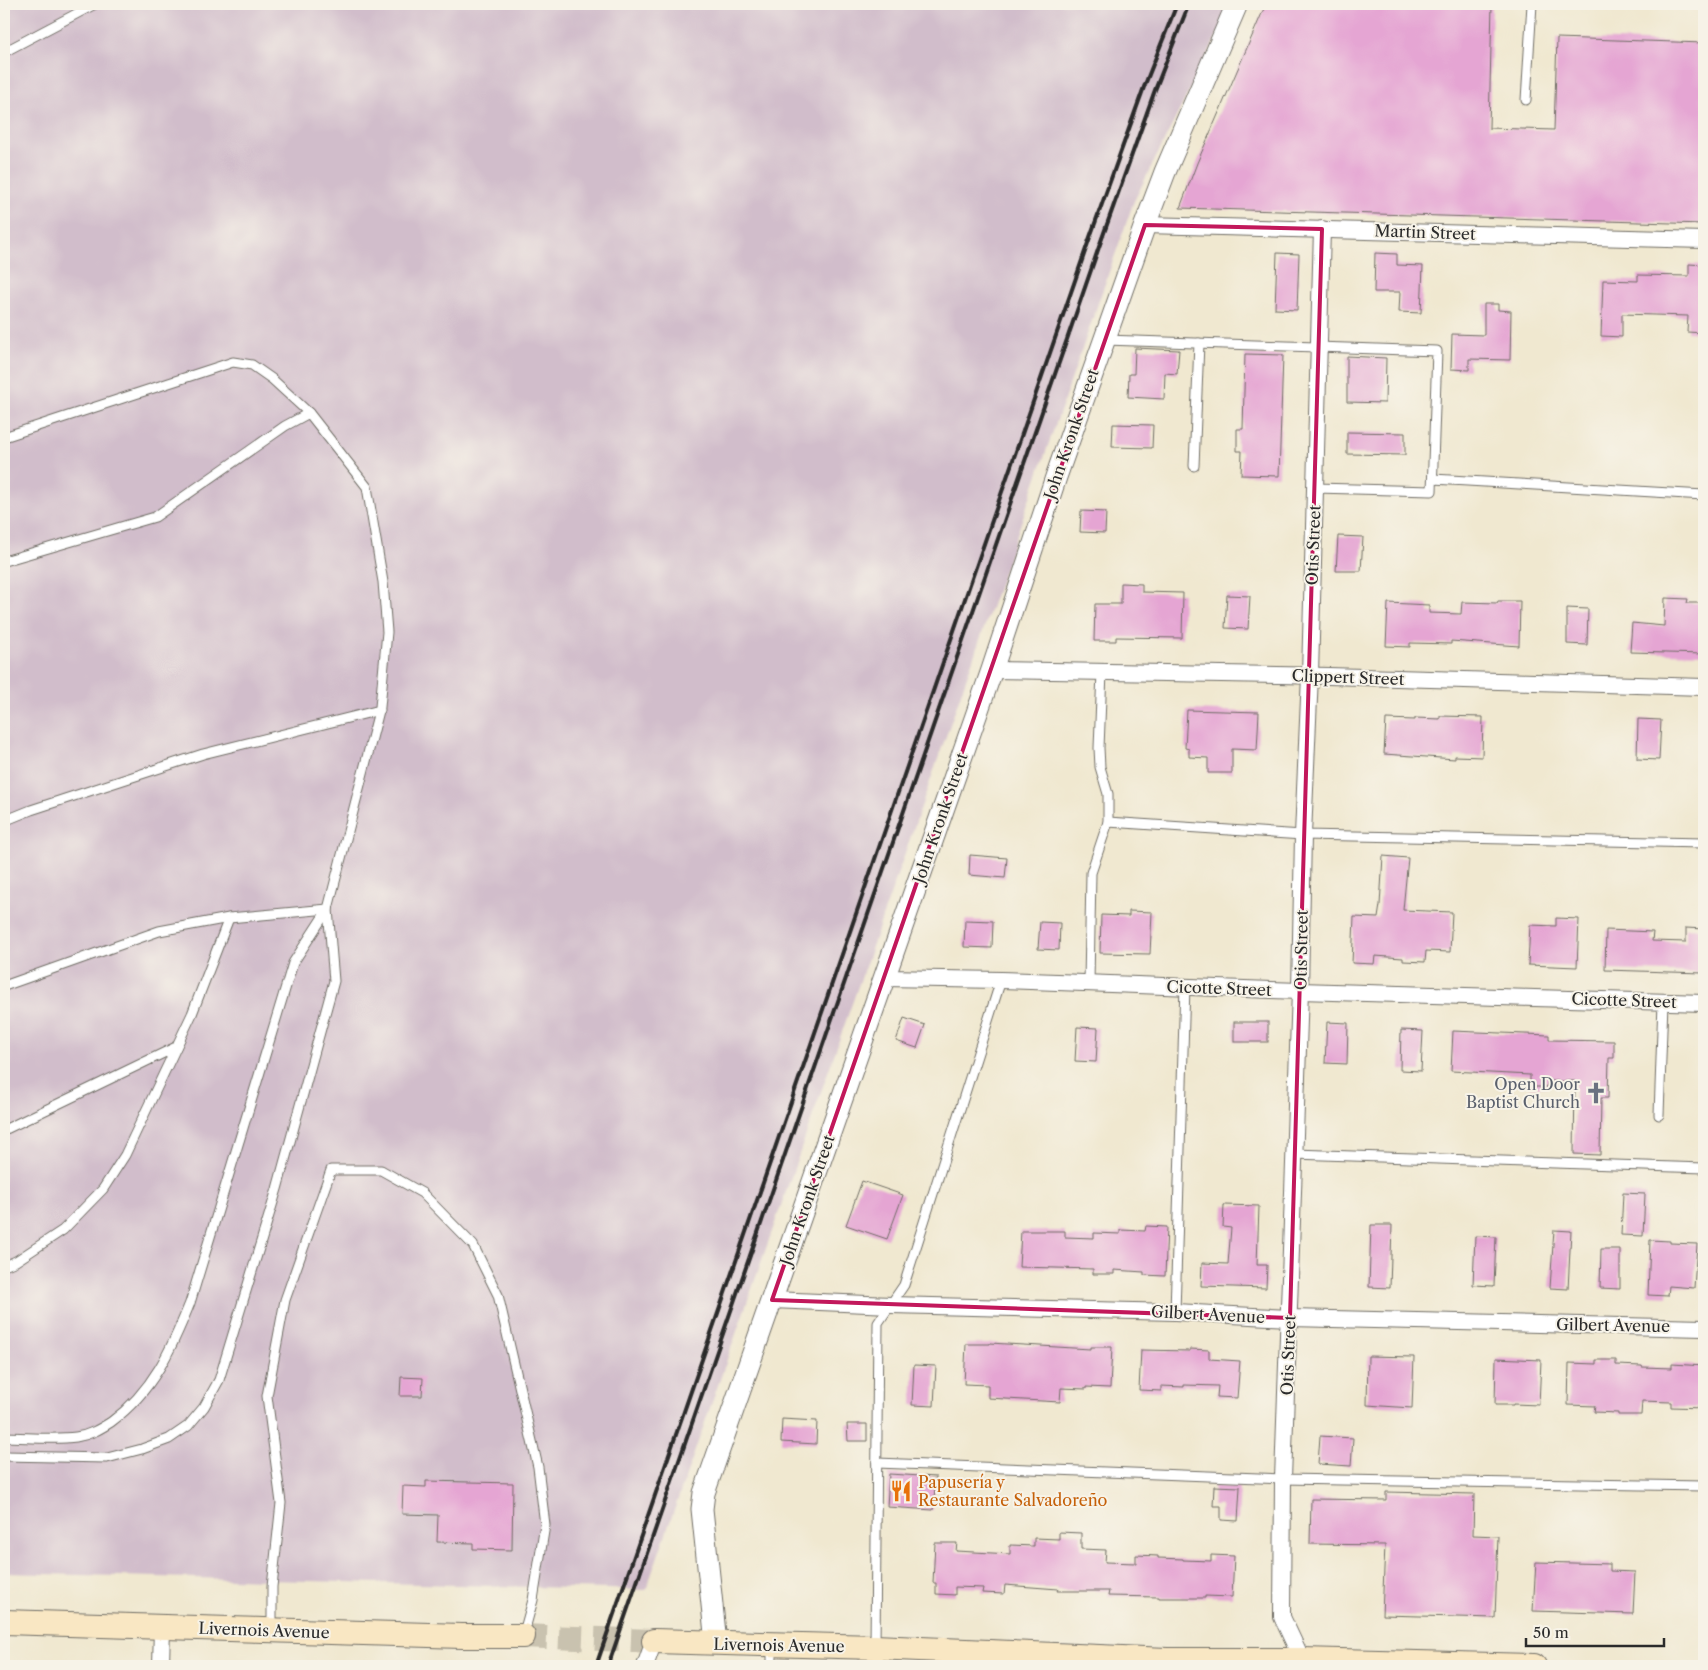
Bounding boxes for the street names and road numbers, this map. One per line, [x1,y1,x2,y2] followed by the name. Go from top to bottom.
[1374,220,1476,244] street label: Martin Street
[1038,366,1103,505] street label: John Kronk Street
[1302,504,1324,586] street label: Otis Street
[1291,665,1405,689] street label: Clippert Street
[907,750,972,889] street label: John Kronk Street
[1290,909,1312,990] street label: Otis Street
[1166,976,1272,1000] street label: Cicotte Street
[1571,988,1677,1012] street label: Cicotte Street
[774,1132,839,1271] street label: John Kronk Street
[1151,1301,1265,1327] street label: Gilbert Avenue
[1277,1314,1299,1396] street label: Otis Street
[1556,1314,1670,1336] street label: Gilbert Avenue
[198,1618,330,1642] street label: Livernois Avenue
[713,1634,845,1656] street label: Livernois Avenue

